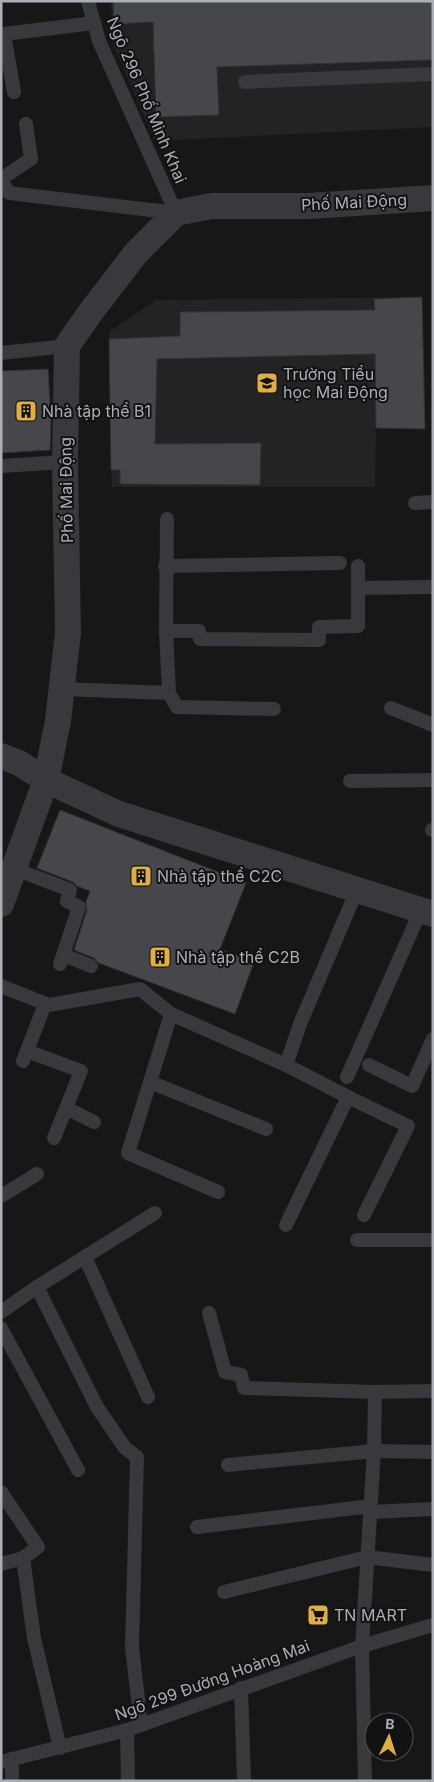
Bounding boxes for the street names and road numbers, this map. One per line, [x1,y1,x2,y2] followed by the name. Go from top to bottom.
[103,14,191,186] street label: Ngõ 296 Phố Minh Khai
[301,189,407,215] street label: Phố Mai Động
[55,437,77,543] street label: Phố Mai Động
[112,1635,312,1725] street label: Ngõ 299 Đường Hoàng Mai

